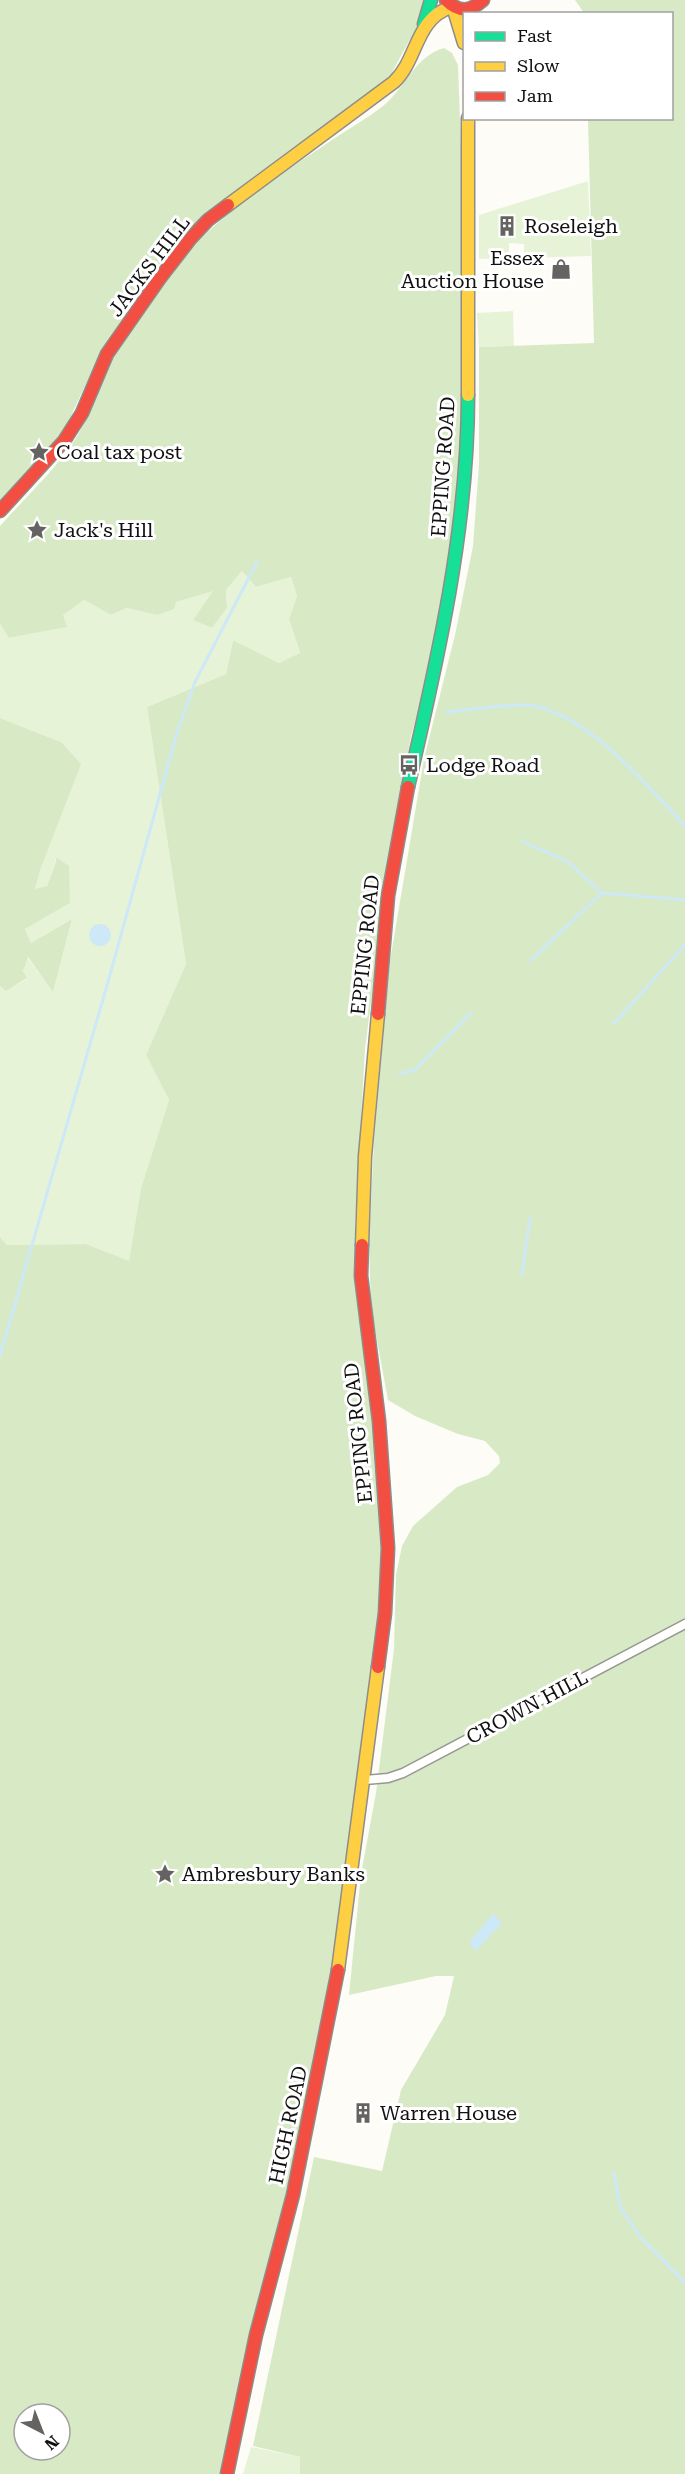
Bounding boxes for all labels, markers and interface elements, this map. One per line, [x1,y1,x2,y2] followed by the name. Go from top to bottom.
[463,12,673,120] legend
[517,25,552,46] text: Fast
[517,55,559,76] text: Slow
[517,85,553,106] text: Jam
[103,211,195,321] street label: JACKS HILL
[495,214,519,238] building icon: Roseleigh
[524,214,618,238] place label: Roseleigh
[401,246,544,293] place label: Essex Auction House
[549,257,573,281] shop icon: Essex Auction House
[426,396,460,538] street label: EPPING ROAD
[27,440,51,464] place icon: Coal tax post
[56,440,183,464] place label: Coal tax post
[25,518,49,542] place icon: Jack's Hill
[54,518,153,542] place label: Jack's Hill
[397,753,421,777] bus stop icon: Lodge Road
[426,753,540,777] place label: Lodge Road
[346,874,384,1016] street label: EPPING ROAD
[339,1362,377,1504] street label: EPPING ROAD
[462,1665,592,1749] street label: CROWN HILL
[153,1862,177,1886] place icon: Ambresbury Banks
[182,1862,365,1886] place label: Ambresbury Banks
[264,2064,312,2186] street label: HIGH ROAD
[351,2101,375,2125] building icon: Warren House
[380,2101,517,2125] place label: Warren House
[12,2402,72,2462] north arrow
[41,2432,63,2454] text: N

